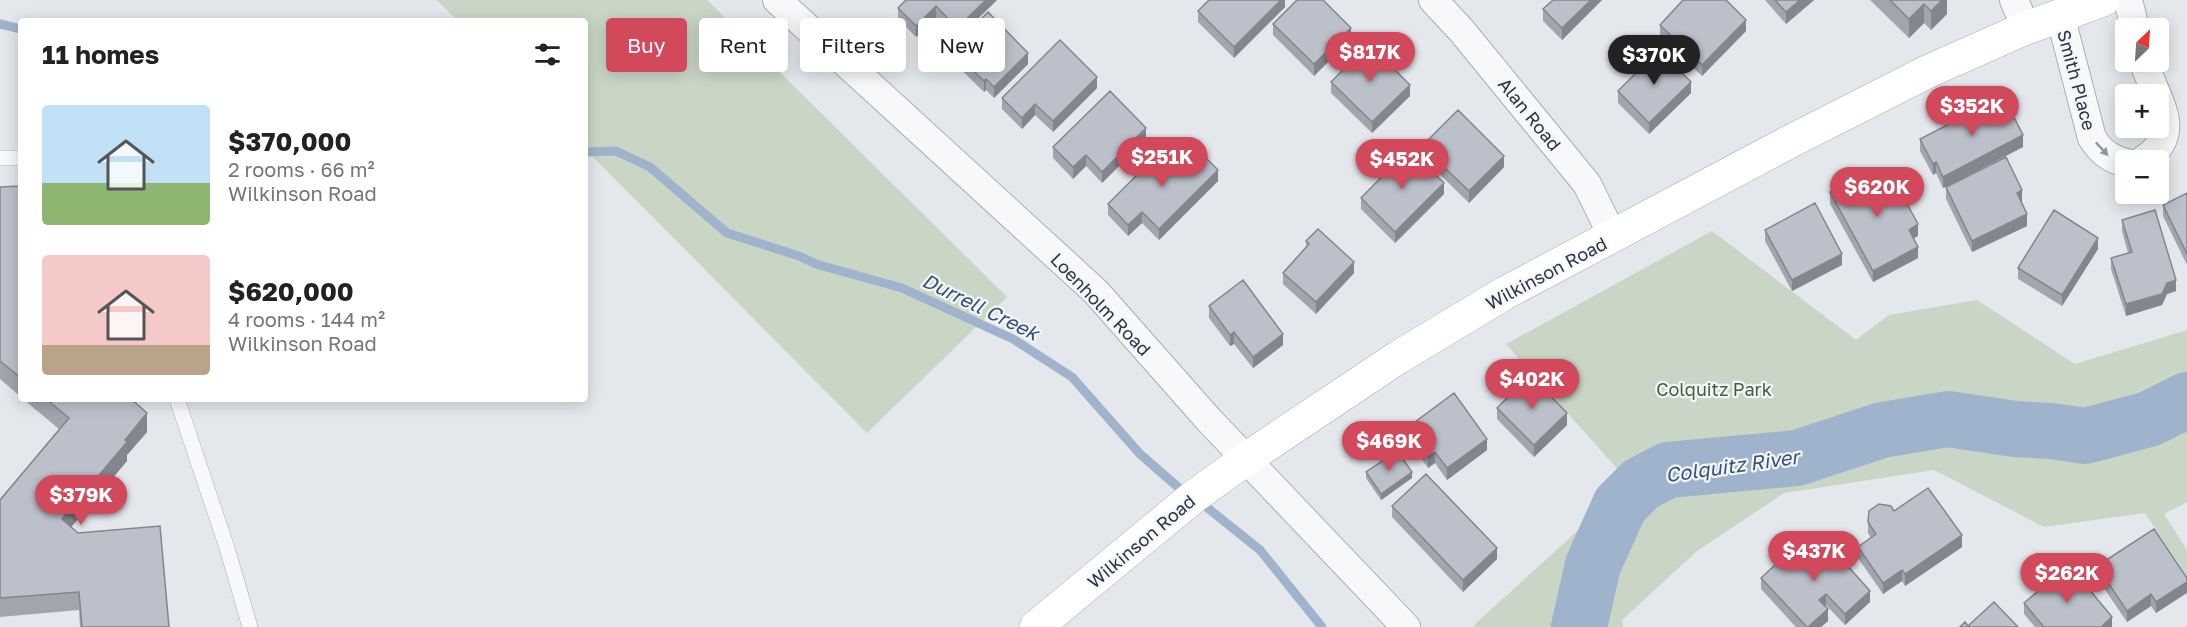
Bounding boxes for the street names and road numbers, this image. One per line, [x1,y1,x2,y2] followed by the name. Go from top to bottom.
[2053,27,2101,133] street label: Smith Place
[1494,73,1566,155] street label: Alan Road
[1482,232,1610,314] street label: Wilkinson Road
[1046,248,1156,360] street label: Loenholm Road
[1083,490,1199,592] street label: Wilkinson Road

